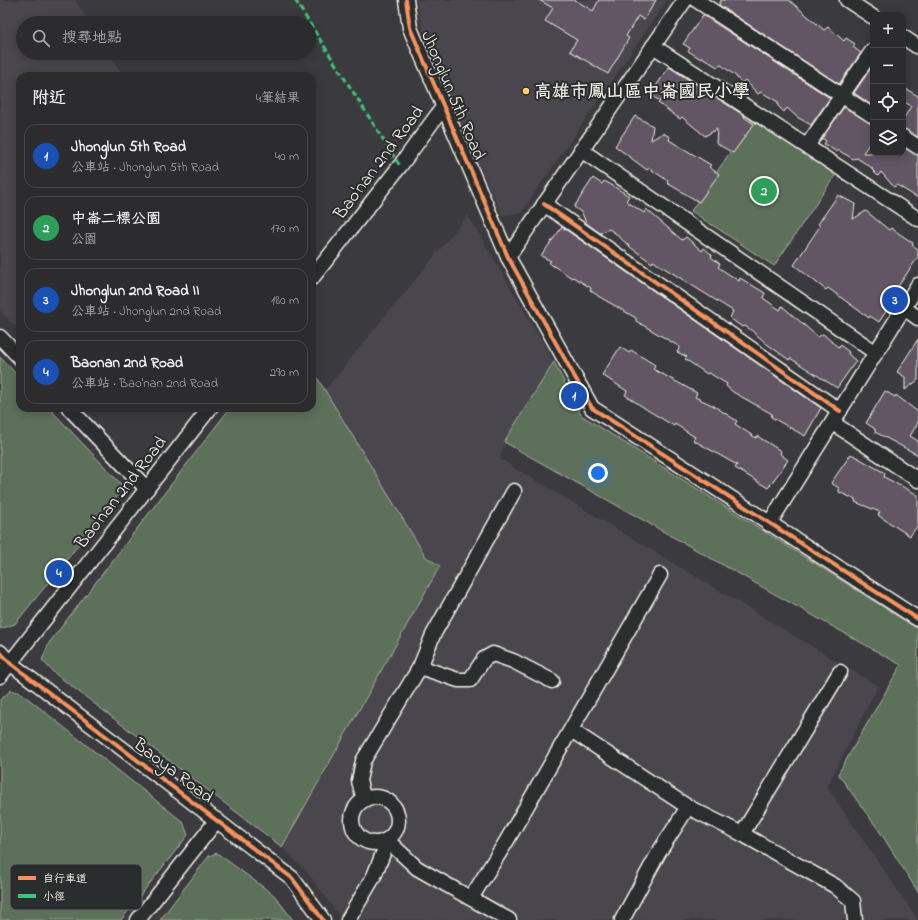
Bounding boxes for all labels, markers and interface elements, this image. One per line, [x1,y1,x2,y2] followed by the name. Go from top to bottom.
[870,12,906,156] map controls
[870,12,906,48] button: +
[16,16,316,60] search box
[30,27,52,49] icon: search
[62,27,122,49] text: 搜尋地點
[412,27,491,165] street label: Jhonglun 5th Road
[870,48,906,84] button: −
[534,80,750,106] place label: 高雄市鳳山區中崙國民小學
[870,84,906,120] button: locate
[32,86,66,111] text: 附近
[521,86,531,96] marker: 高雄市鳳山區中崙國民小學
[256,89,300,108] text: 4筆結果
[328,101,431,226] street label: Bao'nan 2nd Road
[870,120,906,156] button: layers
[71,136,186,158] text: Jhonglun 5th Road
[44,147,48,166] text: 1
[275,147,299,166] text: 40 m
[71,158,219,177] text: 公車站 · Jhonglun 5th Road
[751,176,777,206] pin: 2
[71,208,161,230] text: 中崙二標公園
[43,219,49,238] text: 2
[271,219,299,238] text: 170 m
[71,230,97,249] text: 公園
[71,280,199,302] text: Jhonglun 2nd Road II
[882,285,908,315] pin: 3
[43,291,49,310] text: 3
[271,291,299,310] text: 180 m
[71,302,221,321] text: 公車站 · Jhonglun 2nd Road
[71,352,183,374] text: Baonan 2nd Road
[43,363,49,382] text: 4
[270,363,299,382] text: 290 m
[71,374,218,393] text: 公車站 · Bao'nan 2nd Road
[561,381,587,411] pin: 1
[69,431,174,556] street label: Bao'nan 2nd Road
[588,463,608,483] your location
[46,558,72,588] pin: 4
[126,732,218,810] street label: Baoya Road
[10,864,142,910] legend
[43,871,87,887] text: 自行車道
[43,889,65,905] text: 小徑

